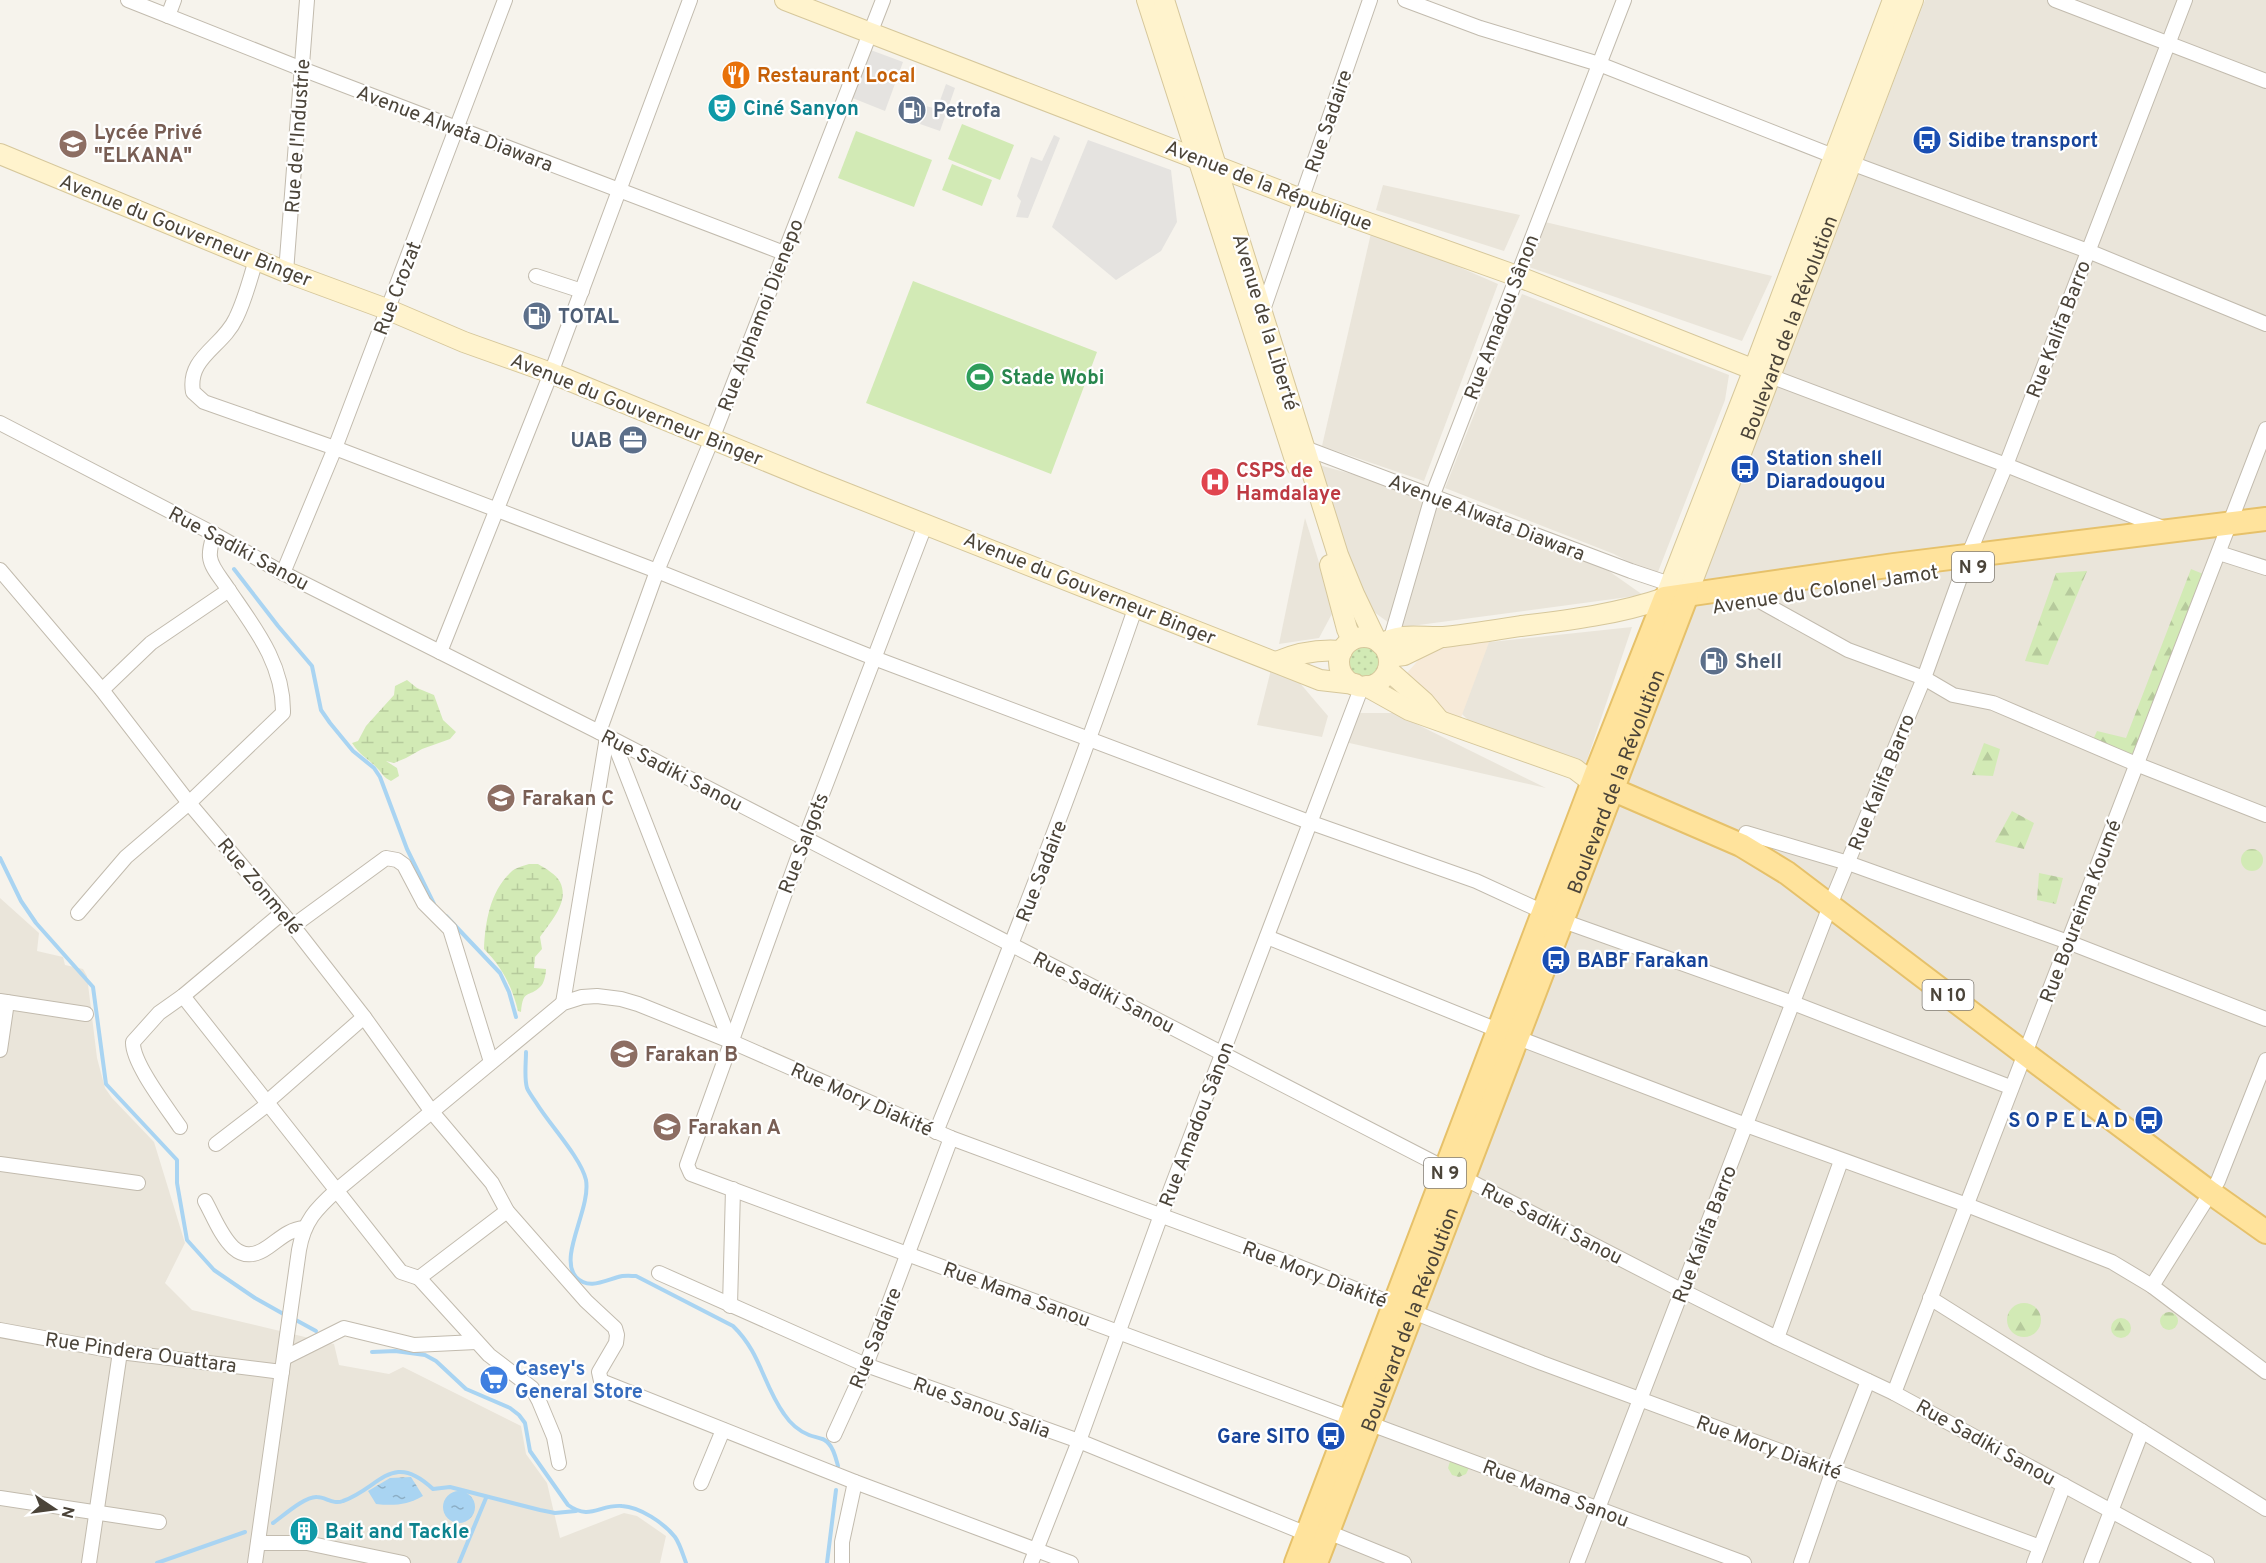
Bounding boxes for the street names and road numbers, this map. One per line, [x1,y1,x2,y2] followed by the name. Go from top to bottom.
[281,58,317,214] street label: Rue de l'Industrie
[1300,67,1360,177] street label: Rue Sadaire
[352,80,556,179] street label: Avenue Alwata Diawara
[1161,135,1375,238] street label: Avenue de la République
[55,169,315,295] street label: Avenue du Gouverneur Binger
[1736,212,1845,444] street label: Boulevard de la Révolution
[713,216,811,416] street label: Rue Alphamoi Dienepo
[1225,231,1303,414] street label: Avenue de la Liberté
[1459,231,1546,404] street label: Rue Amadou Sânon
[369,238,429,339] street label: Rue Crozat
[2022,257,2098,402] street label: Rue Kalifa Barro
[506,348,766,474] street label: Avenue du Gouverneur Binger
[1384,469,1588,568] street label: Avenue Alwata Diawara
[163,502,313,598] street label: Rue Sadiki Sanou
[959,527,1219,653] street label: Avenue du Gouverneur Binger
[1952,552,1994,582] road number: N 9
[1710,560,1940,622] street label: Avenue du Colonel Jamot
[1563,666,1672,898] street label: Boulevard de la Révolution
[1844,710,1922,855] street label: Rue Kalifa Barro
[596,725,746,819] street label: Rue Sadiki Sanou
[774,789,836,898] street label: Rue Salgots
[2035,816,2129,1007] street label: Rue Boureima Koumé
[1012,817,1074,926] street label: Rue Sadaire
[210,833,307,941] street label: Rue Zonmelé
[1028,947,1178,1041] street label: Rue Sadiki Sanou
[1922,980,1974,1010] road number: N 10
[1154,1038,1241,1211] street label: Rue Amadou Sânon
[786,1058,936,1144] street label: Rue Mory Diakité
[1424,1158,1466,1188] road number: N 9
[1668,1162,1744,1307] street label: Rue Kalifa Barro
[1476,1178,1626,1272] street label: Rue Sadiki Sanou
[1356,1204,1466,1436] street label: Boulevard de la Révolution
[1238,1236,1390,1315] street label: Rue Mory Diakité
[939,1257,1094,1335] street label: Rue Mama Sanou
[845,1284,909,1393] street label: Rue Sadaire
[43,1328,238,1380] street label: Rue Pindera Ouattara
[909,1372,1054,1446] street label: Rue Sanou Salia
[1911,1395,2060,1493] street label: Rue Sadiki Sanou
[1692,1410,1845,1487] street label: Rue Mory Diakité
[1478,1455,1632,1535] street label: Rue Mama Sanou

